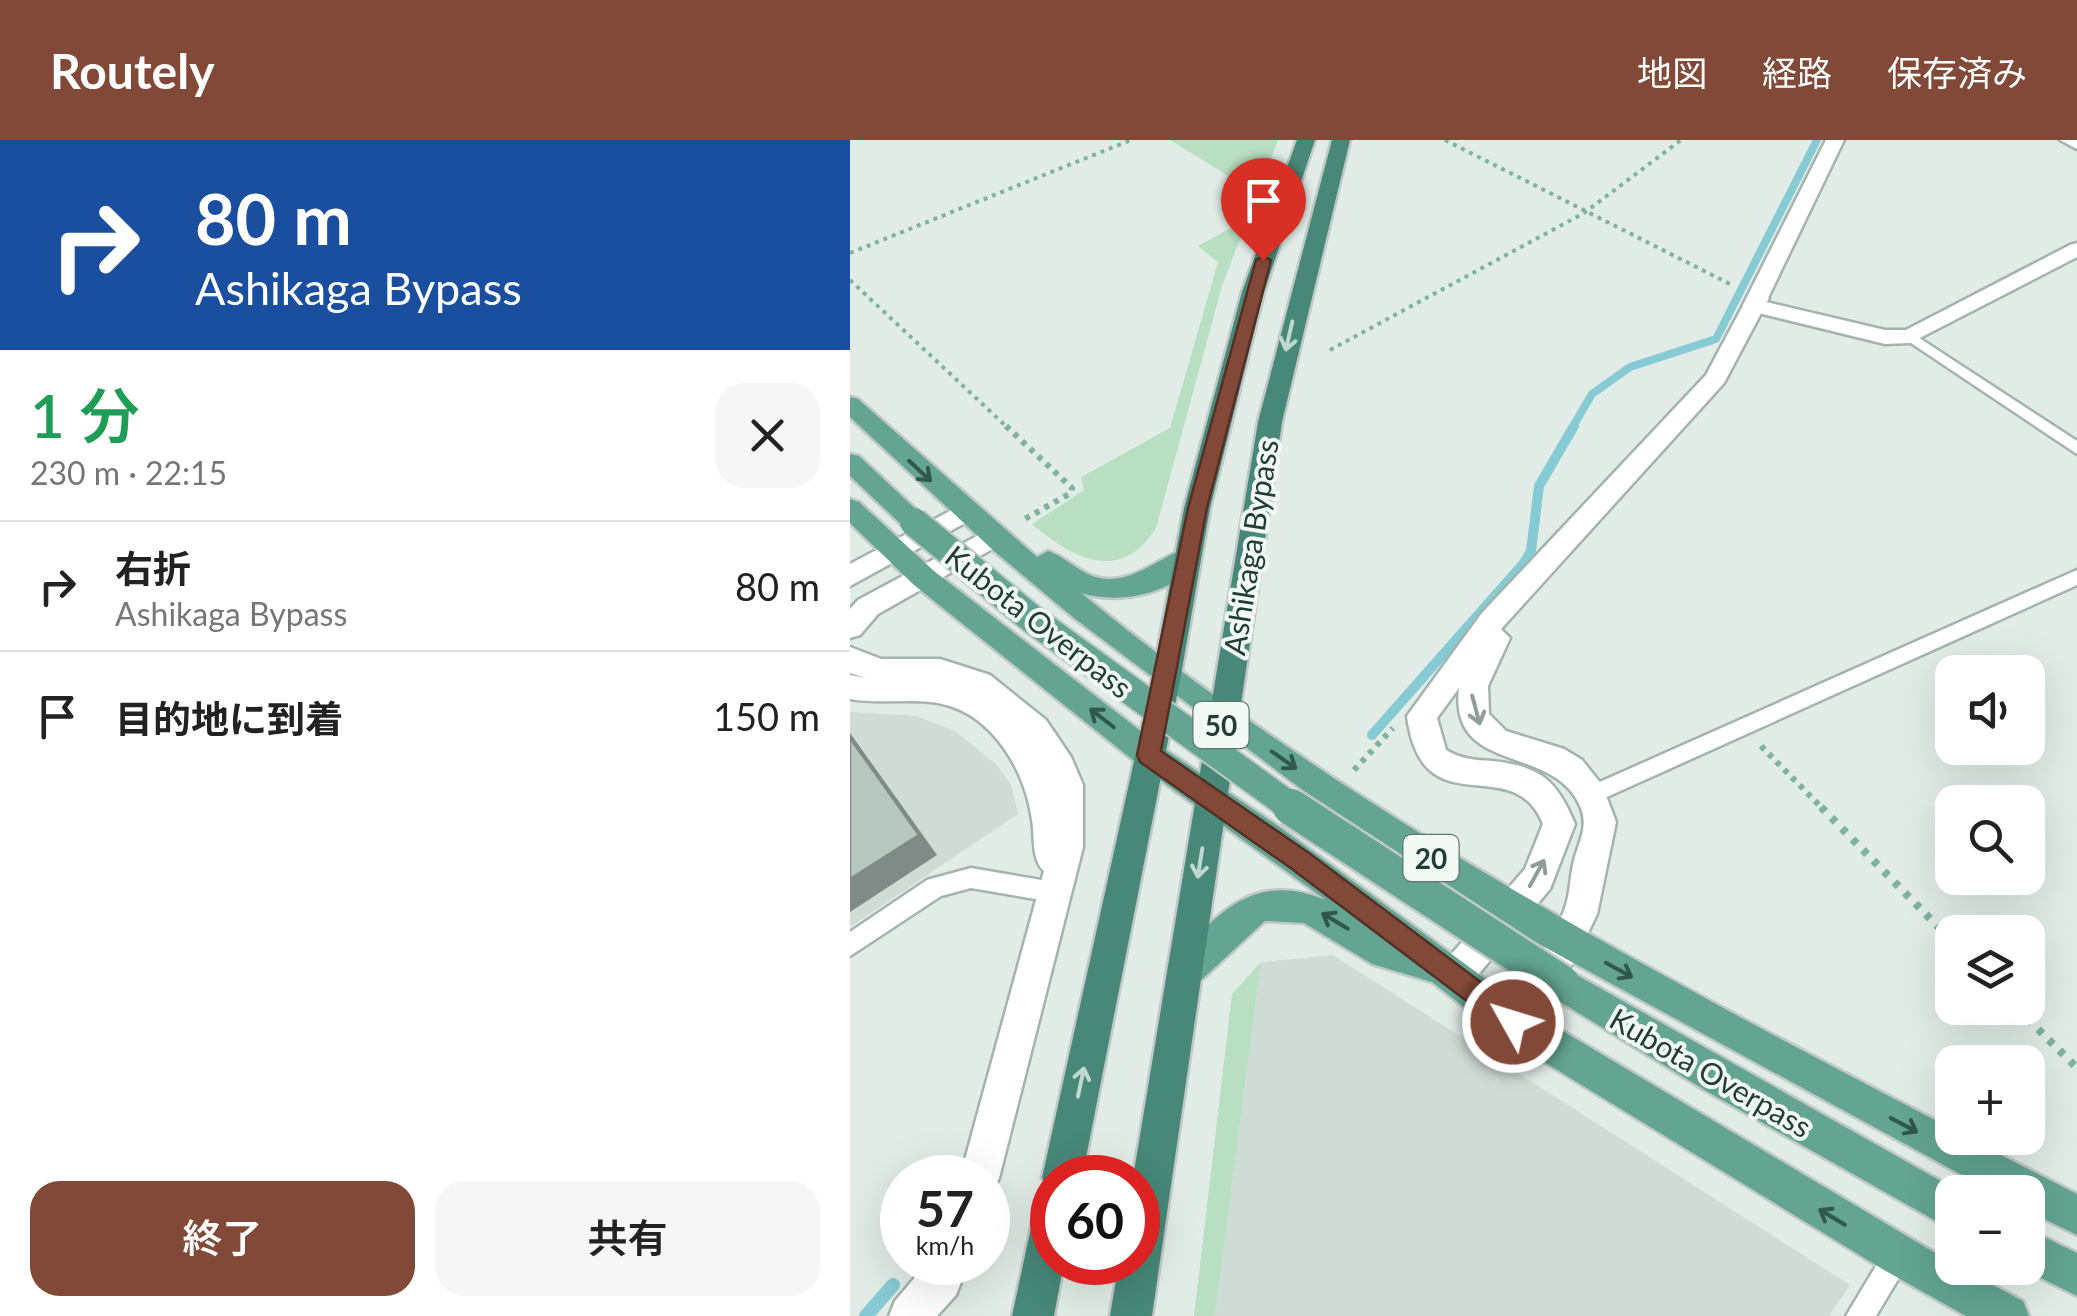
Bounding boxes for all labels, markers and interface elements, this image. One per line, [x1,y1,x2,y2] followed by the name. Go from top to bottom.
[50,42,214,99] text: Routely
[1637,51,1707,93] text: 地図
[1762,51,1832,93] text: 経路
[1887,51,2027,93] text: 保存済み
[1221,158,1306,261] pin
[1236,173,1291,228] icon: arrive
[195,176,352,260] text: 80 m
[30,180,160,310] icon: right
[195,261,522,315] text: Ashikaga Bypass
[1279,319,1297,351] one-way arrow
[30,379,140,451] text: 1 分
[715,383,820,488] button: close
[1215,437,1285,657] street label: Ashikaga Bypass
[30,453,227,492] text: 230 m · 22:15
[907,459,932,482] one-way arrow
[939,537,1139,705] street label: Kubota Overpass
[115,545,191,591] text: 右折
[30,559,85,614] icon: right
[735,563,820,609] text: 80 m
[115,594,347,633] text: Ashikaga Bypass
[1935,655,2045,1285] map controls
[1935,655,2045,765] button: sound
[30,689,85,744] icon: arrive
[713,693,820,739] text: 150 m
[1467,694,1486,726] one-way arrow
[115,695,343,741] text: 目的地に到着
[1194,702,1248,748] road number: 50
[1090,707,1116,729] one-way arrow
[1270,749,1298,770] one-way arrow
[1935,785,2045,895] button: search
[1404,835,1458,881] road number: 20
[1190,846,1209,879] one-way arrow
[1528,859,1548,888] one-way arrow
[1321,911,1350,931] one-way arrow
[1935,915,2045,1025] button: layers
[1603,960,1633,980] one-way arrow
[1461,970,1565,1074] position arrow
[1604,1000,1818,1144] street label: Kubota Overpass
[1935,1045,2045,1155] button: +
[1073,1067,1092,1099] one-way arrow
[1889,1116,1919,1135] one-way arrow
[1030,1155,1160,1285] speed limit sign: 60
[1935,1175,2045,1285] button: −
[916,1178,974,1238] text: 57
[30,1181,415,1296] button: 終了
[435,1181,820,1296] button: 共有
[1818,1207,1847,1227] one-way arrow
[916,1230,974,1260] text: km/h

